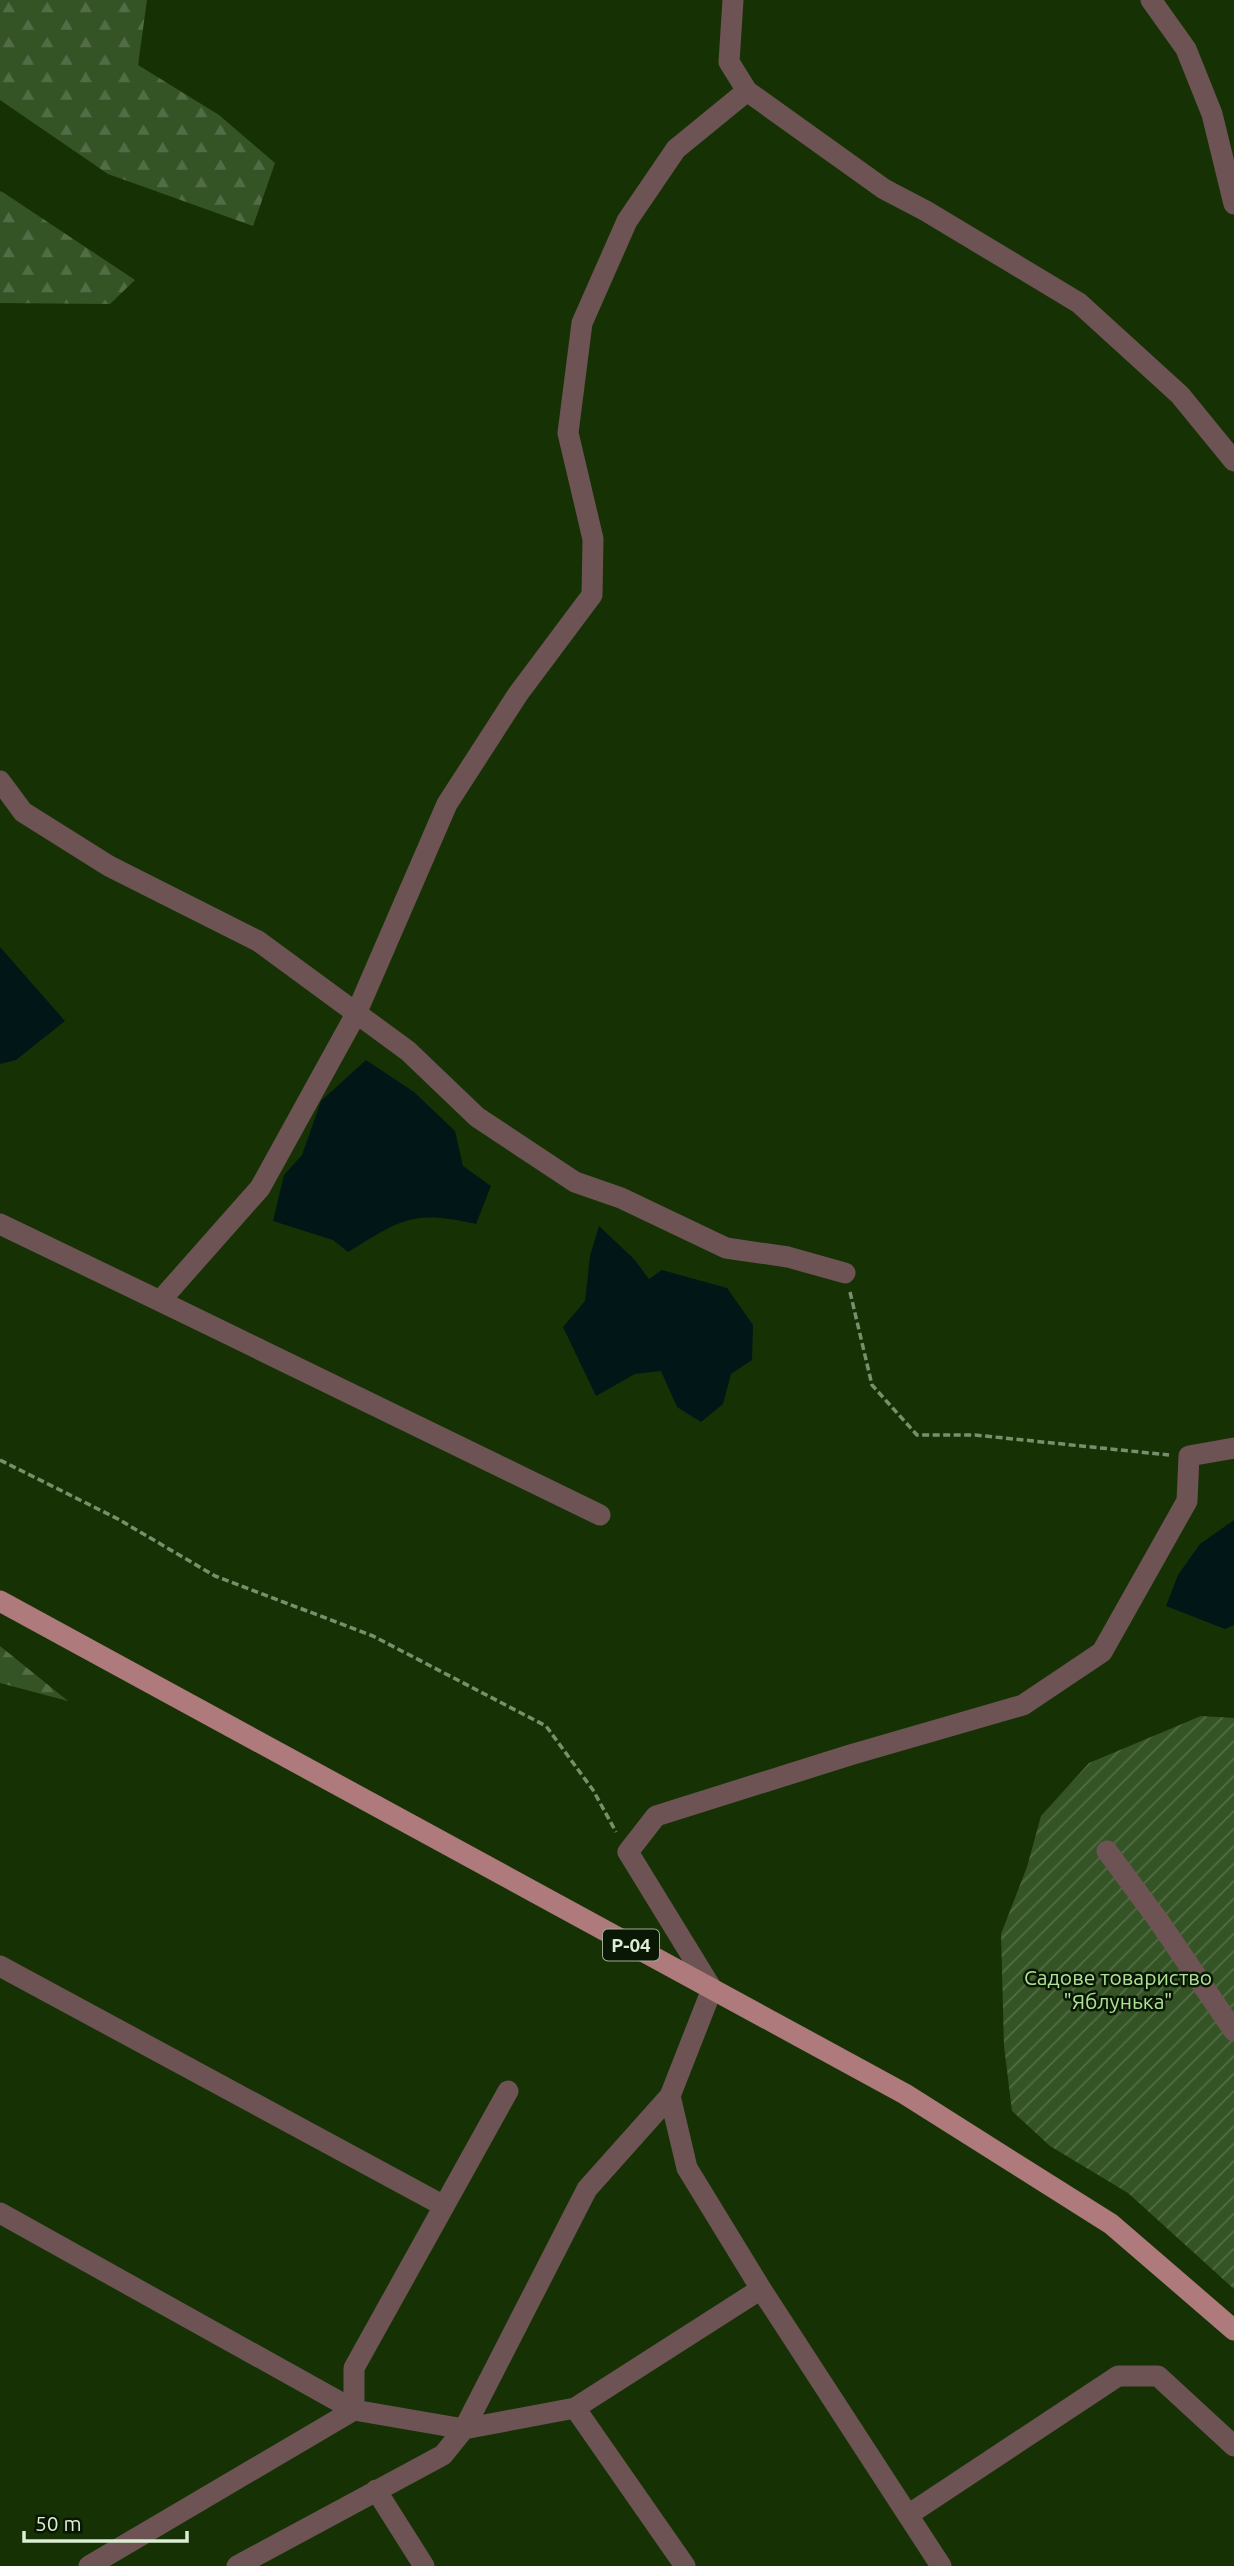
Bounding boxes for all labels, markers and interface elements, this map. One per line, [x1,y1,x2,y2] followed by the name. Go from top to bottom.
[603,1929,659,1960] road number: Р-04
[1024,1965,1212,2013] park label: Садове товариство "Яблунька"
[24,2500,187,2544] scale bar
[35,2511,82,2535] text: 50 m

